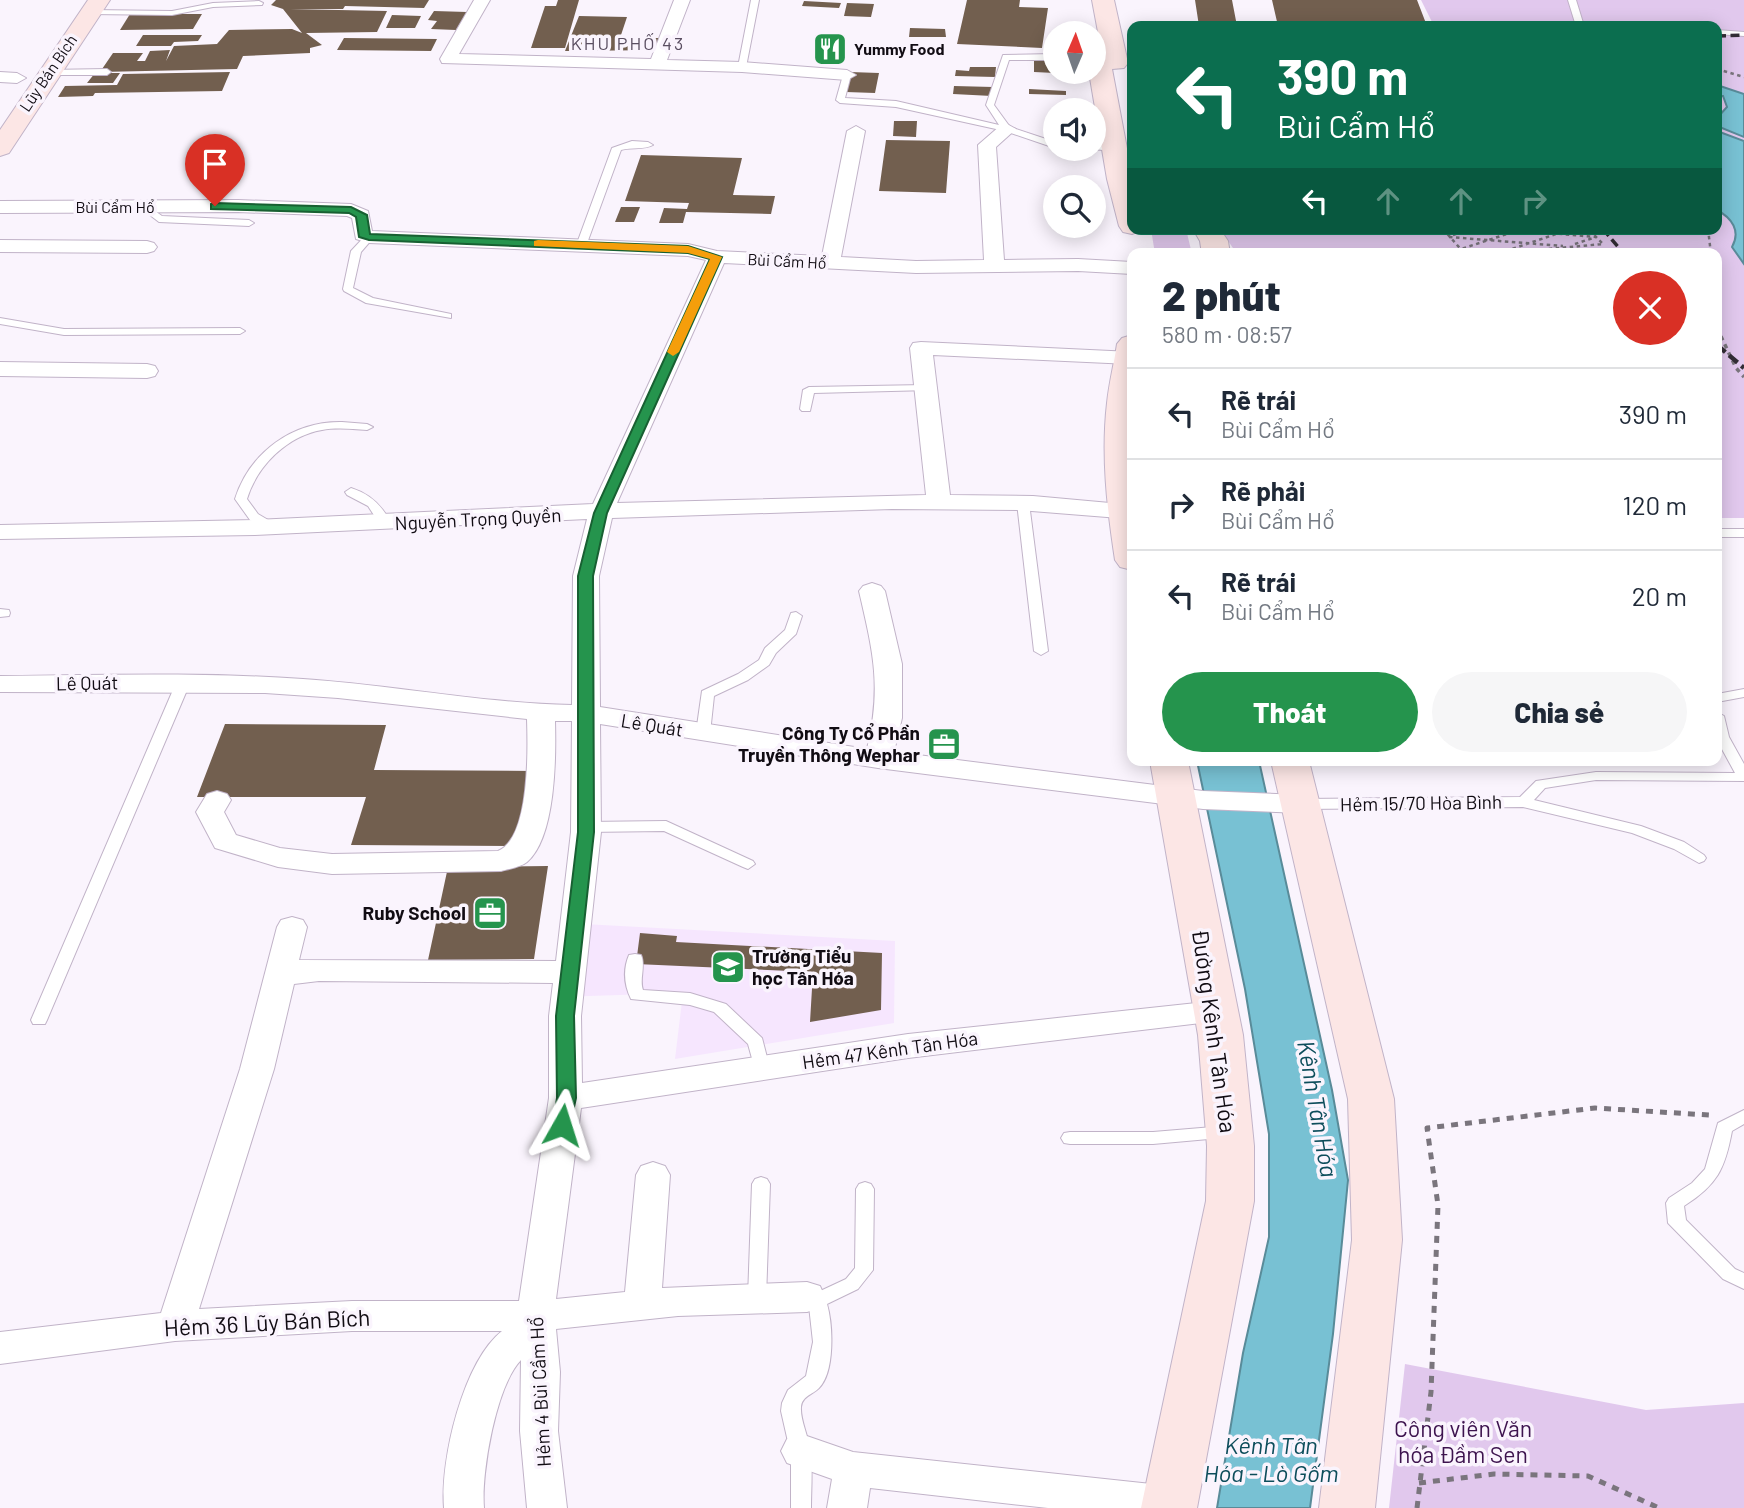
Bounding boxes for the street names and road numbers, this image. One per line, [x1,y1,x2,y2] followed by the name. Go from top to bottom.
[15,31,80,115] street label: Lũy Bán Bích
[76,197,154,216] street label: Bùi Cẩm Hổ
[747,249,827,272] street label: Bùi Cẩm Hổ
[394,503,562,534] street label: Nguyễn Trọng Quyền
[56,670,118,695] street label: Lê Quát
[619,708,685,741] street label: Lê Quát
[1340,790,1502,815] street label: Hẻm 15/70 Hòa Bình
[1187,927,1243,1134] street label: Đường Kênh Tân Hóa
[801,1026,979,1073] street label: Hẻm 47 Kênh Tân Hóa
[163,1303,371,1341] street label: Hẻm 36 Lũy Bán Bích
[524,1316,555,1468] street label: Hẻm 4 Bùi Cầm Hổ

